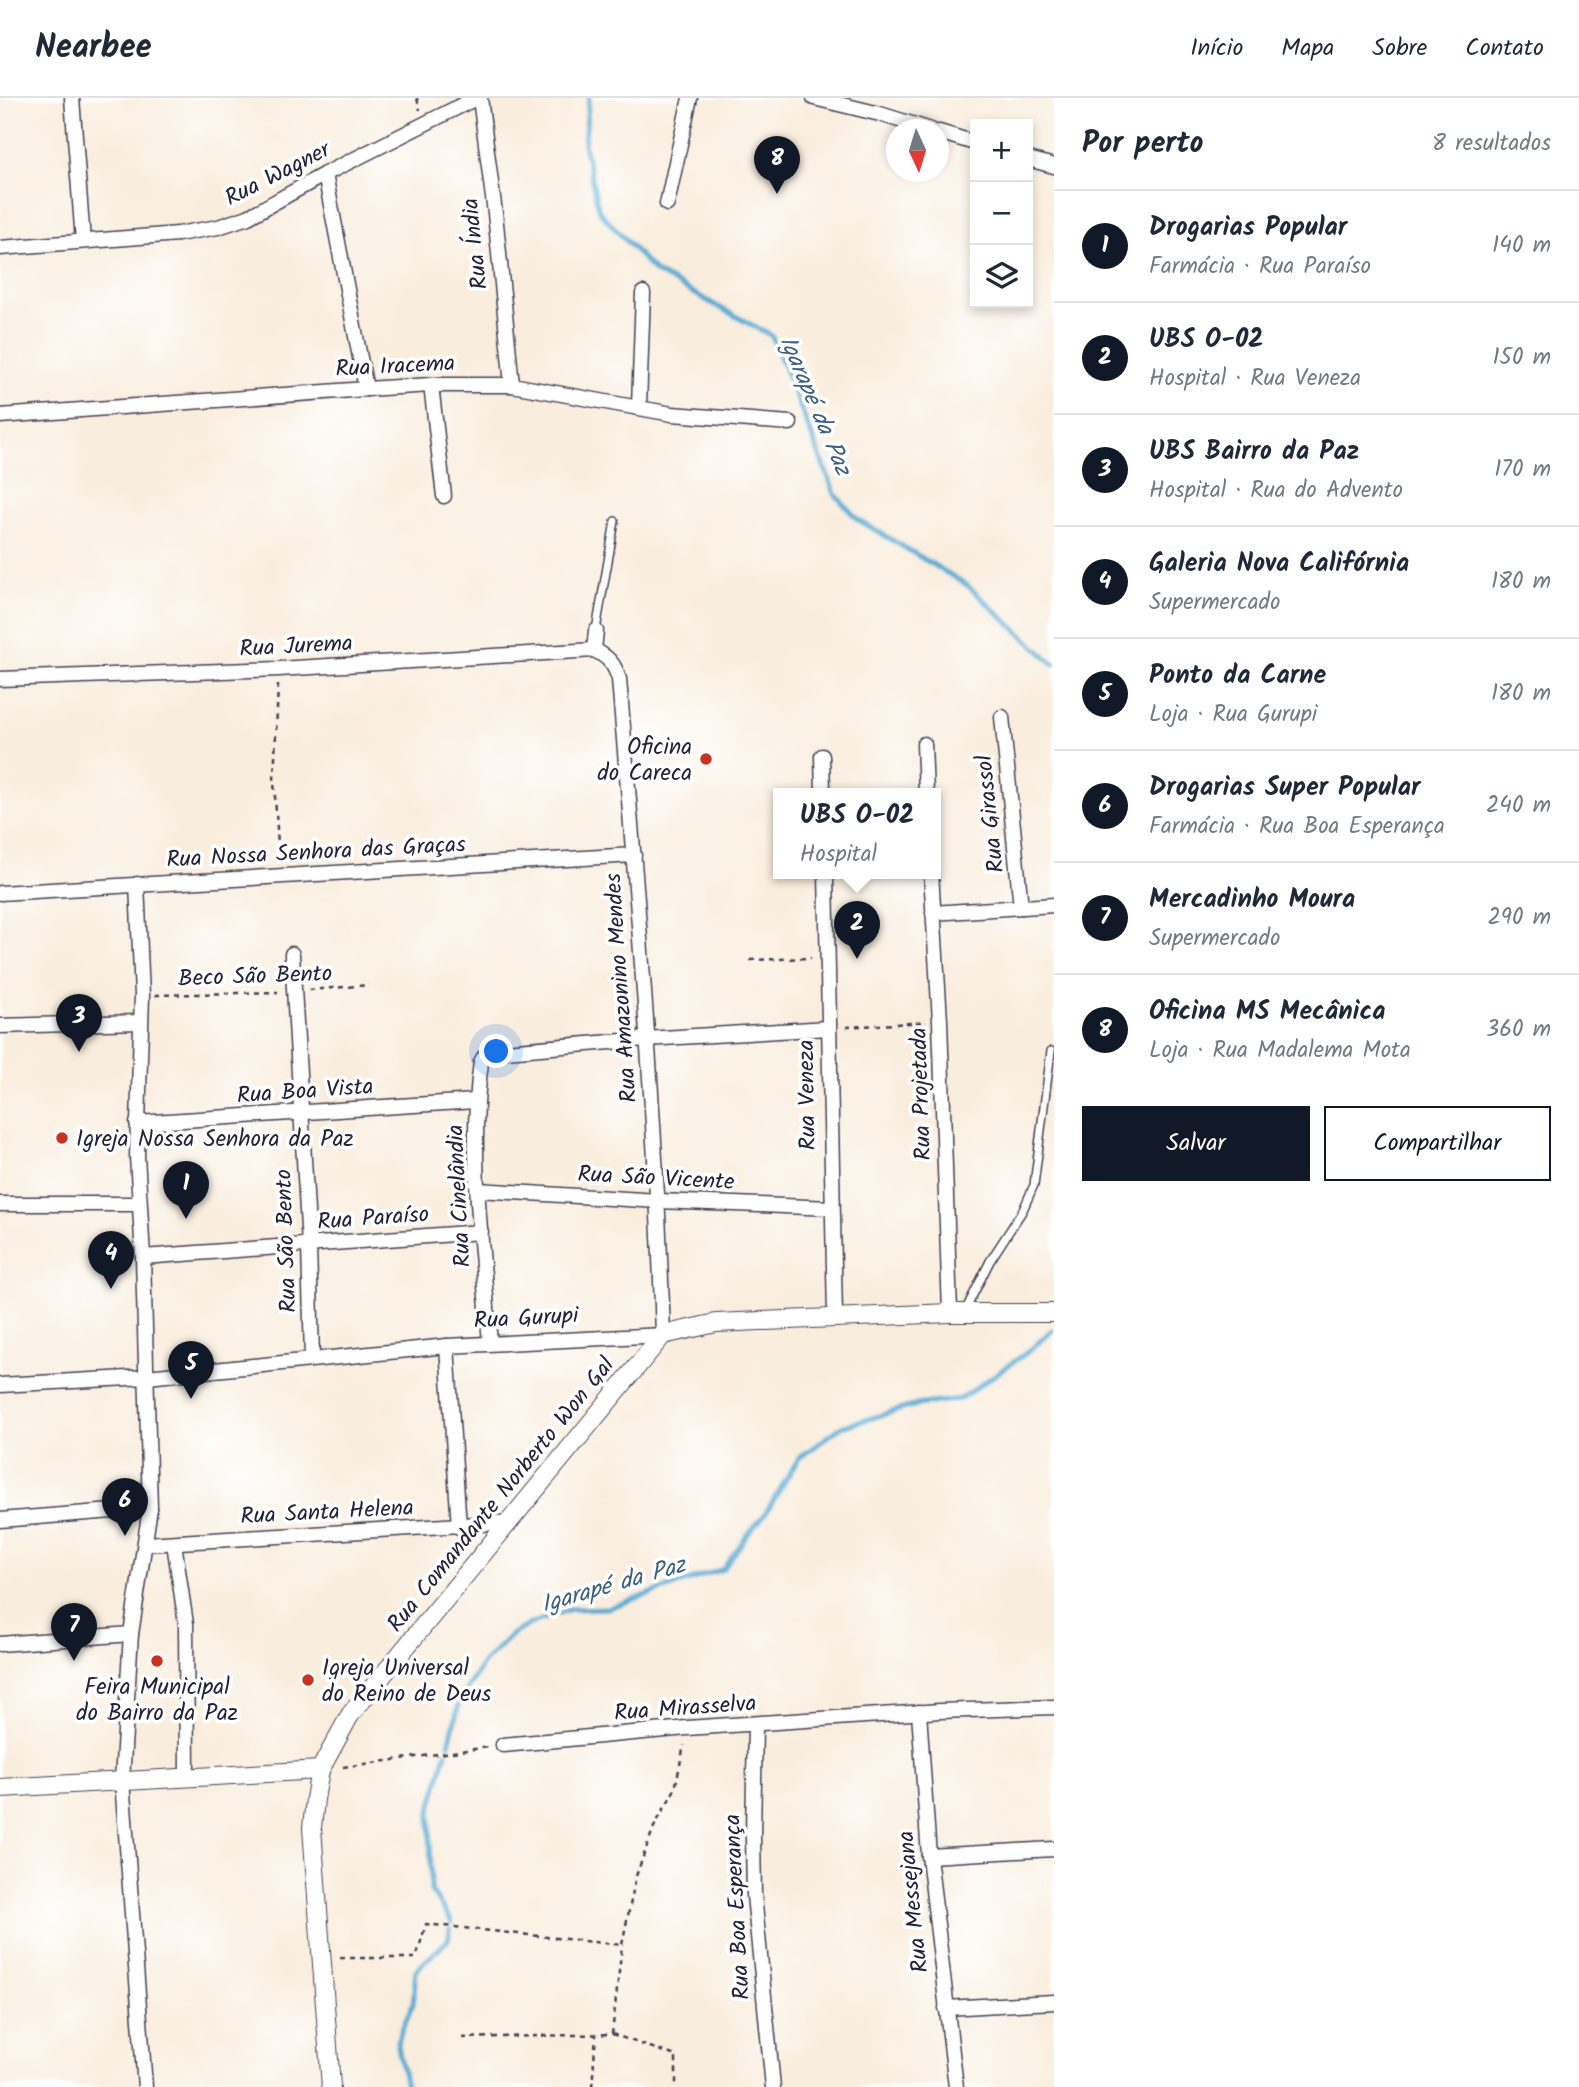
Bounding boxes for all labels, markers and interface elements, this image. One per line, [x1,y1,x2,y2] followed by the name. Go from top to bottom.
[35,22,152,75] text: Nearbee
[1190,29,1243,68] text: Início
[1281,29,1334,68] text: Mapa
[1372,29,1427,68] text: Sobre
[1465,29,1544,68] text: Contato
[886,119,949,182] north arrow
[970,119,1033,308] map controls
[970,119,1033,182] button: +
[1082,120,1203,168] text: Por perto
[1432,126,1551,162] text: 8 resultados
[219,132,338,217] street label: Rua Wagner
[754,136,800,194] pin: 8
[970,182,1033,245] button: −
[453,196,499,291] street label: Rua Índia
[1149,207,1347,249] text: Drogarias Popular
[1102,228,1108,264] text: 1
[1492,228,1551,264] text: 140 m
[970,245,1033,308] button: layers
[1149,249,1371,285] text: Farmácia · Rua Paraíso
[1149,319,1263,361] text: UBS O-02
[768,330,863,484] water label: Igarapé da Paz
[1098,340,1112,376] text: 2
[1492,340,1551,376] text: 150 m
[334,346,456,388] street label: Rua Iracema
[1149,361,1361,397] text: Hospital · Rua Veneza
[1149,431,1359,473] text: UBS Bairro da Paz
[1099,452,1111,488] text: 3
[1494,452,1551,488] text: 170 m
[1149,473,1403,509] text: Hospital · Rua do Advento
[1149,543,1409,585] text: Galeria Nova Califórnia
[1099,564,1111,600] text: 4
[1491,564,1551,600] text: 180 m
[1149,585,1280,621] text: Supermercado
[239,626,354,668] street label: Rua Jurema
[1149,655,1326,697] text: Ponto da Carne
[1099,676,1111,712] text: 5
[1491,676,1551,712] text: 180 m
[1149,697,1317,733] text: Loja · Rua Gurupi
[597,730,692,792] place label: Oficina do Careca
[698,751,714,767] marker: Oficina do Careca
[967,753,1015,874] street label: Rua Girassol
[1149,767,1420,809] text: Drogarias Super Popular
[773,788,941,879] popup
[1099,788,1111,824] text: 6
[1486,788,1551,824] text: 240 m
[800,795,914,837] text: UBS O-02
[1149,809,1445,845] text: Farmácia · Rua Boa Esperança
[165,827,467,879] street label: Rua Nossa Senhora das Graças
[800,837,877,873] text: Hospital
[596,872,648,1104] street label: Rua Amazonino Mendes
[1149,879,1355,921] text: Mercadinho Moura
[1100,900,1110,936] text: 7
[1487,900,1551,936] text: 290 m
[834,901,880,959] pin: 2
[1149,921,1280,957] text: Supermercado
[177,956,333,998] street label: Beco São Bento
[1149,991,1385,1033] text: Oficina MS Mecânica
[56,994,102,1052] pin: 3
[1098,1012,1112,1048] text: 8
[1486,1012,1551,1048] text: 360 m
[902,1027,942,1161] street label: Rua Projetada
[1149,1033,1411,1069] text: Loja · Rua Madalema Mota
[479,1034,513,1068] your location
[789,1039,827,1151] street label: Rua Veneza
[236,1069,375,1115] street label: Rua Boa Vista
[1082,1106,1310,1181] button: Salvar
[1324,1106,1551,1181] button: Compartilhar
[76,1122,354,1158] place label: Igreja Nossa Senhora da Paz
[438,1124,482,1268] street label: Rua Cinelândia
[54,1130,70,1146] marker: Igreja Nossa Senhora da Paz
[577,1157,735,1201] street label: Rua São Vicente
[163,1161,209,1219] pin: 1
[267,1168,307,1313] street label: Rua São Bento
[316,1197,430,1241] street label: Rua Paraíso
[88,1231,134,1289] pin: 4
[473,1298,581,1340] street label: Rua Gurupi
[168,1341,214,1399] pin: 5
[379,1349,625,1641] street label: Rua Comandante Norberto Won Gal
[102,1478,148,1536] pin: 6
[240,1490,415,1536] street label: Rua Santa Helena
[537,1546,693,1625] water label: Igarapé da Paz
[51,1603,97,1661] pin: 7
[322,1651,492,1713] place label: Igreja Universal do Reino de Deus
[149,1653,165,1669] marker: Feira Municipal do Bairro da Paz
[76,1670,238,1732] place label: Feira Municipal do Bairro da Paz
[300,1672,316,1688] marker: Igreja Universal do Reino de Deus
[613,1686,758,1732] street label: Rua Mirasselva
[715,1813,761,2001] street label: Rua Boa Esperança
[889,1829,939,1975] street label: Rua Messejana

